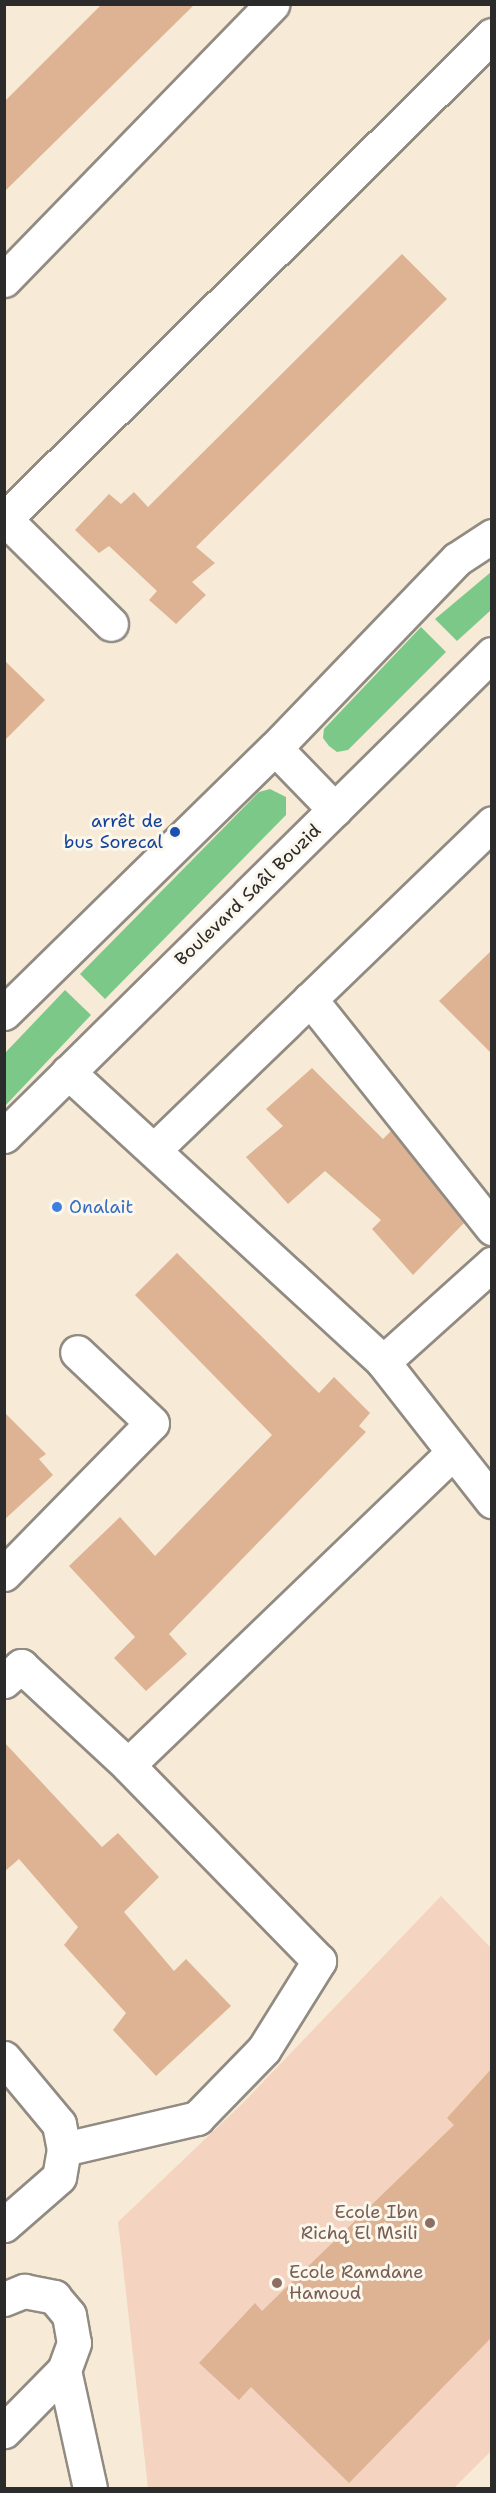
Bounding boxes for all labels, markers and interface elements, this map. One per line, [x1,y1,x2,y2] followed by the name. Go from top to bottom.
[64,811,163,854] place label: arrêt de bus Sorecal
[171,820,325,970] street label: Boulevard Saâl Bouzid
[168,825,182,839] marker: arrêt de bus Sorecal
[69,1196,133,1218] place label: Onalait
[50,1200,64,1214] marker: Onalait
[301,2202,418,2244] place label: Ecole Ibn Richq El Msili
[423,2216,437,2230] marker: Ecole Ibn Richq El Msili
[289,2262,423,2304] place label: Ecole Ramdane Hamoud
[270,2276,284,2290] marker: Ecole Ramdane Hamoud

